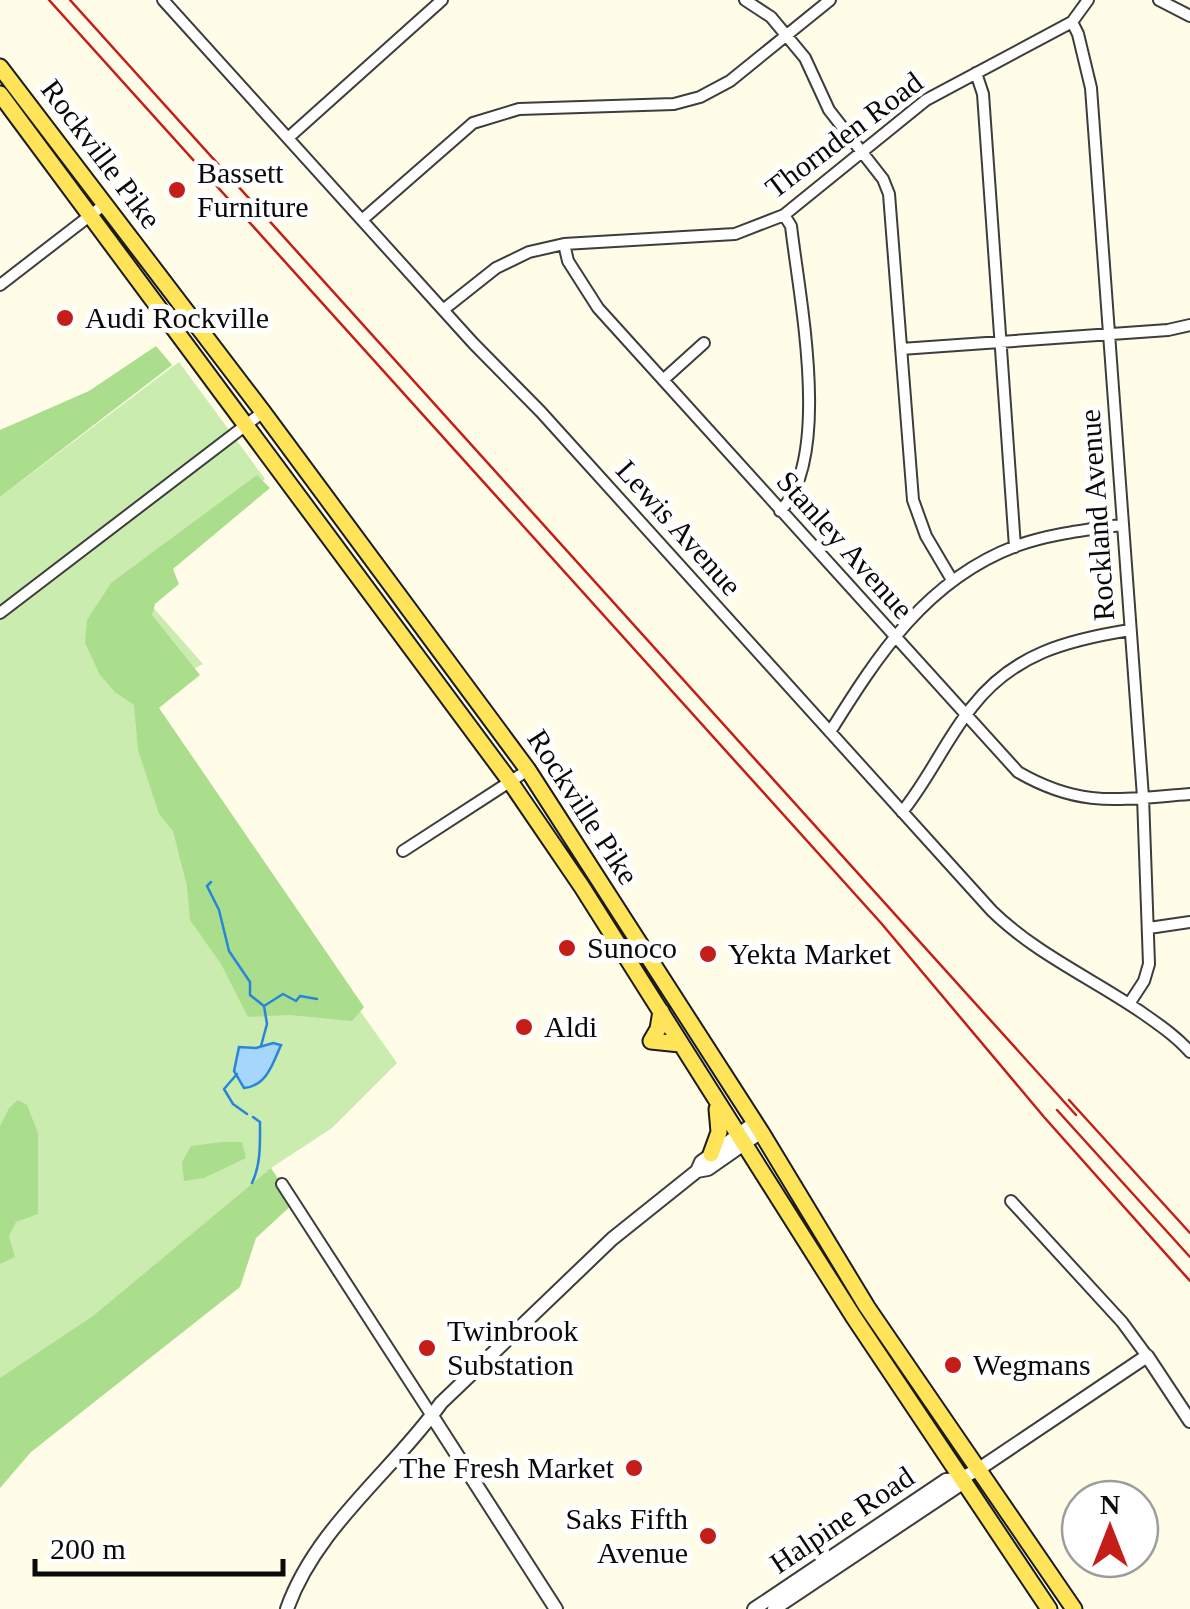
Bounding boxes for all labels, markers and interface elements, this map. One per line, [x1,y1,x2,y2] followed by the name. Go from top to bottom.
[759,65,928,204] street label: Thornden Road
[35,73,168,235] street label: Rockville Pike
[197,156,309,223] place label: Bassett Furniture
[166,179,188,201] marker: Bassett Furniture
[85,301,269,334] place label: Audi Rockville
[54,307,76,329] marker: Audi Rockville
[1073,408,1120,622] street label: Rockland Avenue
[610,453,749,602] street label: Lewis Avenue
[771,464,920,625] street label: Stanley Avenue
[521,723,646,890] street label: Rockville Pike
[587,931,677,964] place label: Sunoco
[556,937,578,959] marker: Sunoco
[728,937,891,970] place label: Yekta Market
[697,943,719,965] marker: Yekta Market
[544,1010,597,1043] place label: Aldi
[513,1016,535,1038] marker: Aldi
[447,1314,578,1381] place label: Twinbrook Substation
[416,1337,438,1359] marker: Twinbrook Substation
[973,1348,1091,1381] place label: Wegmans
[942,1354,964,1376] marker: Wegmans
[399,1451,615,1484] place label: The Fresh Market
[623,1457,645,1479] marker: The Fresh Market
[764,1460,920,1580] street label: Halpine Road
[1060,1479,1160,1579] north arrow
[1100,1489,1120,1520] text: N
[565,1502,688,1569] place label: Saks Fifth Avenue
[35,1514,282,1576] scale bar
[697,1525,719,1547] marker: Saks Fifth Avenue
[50,1532,126,1565] text: 200 m

